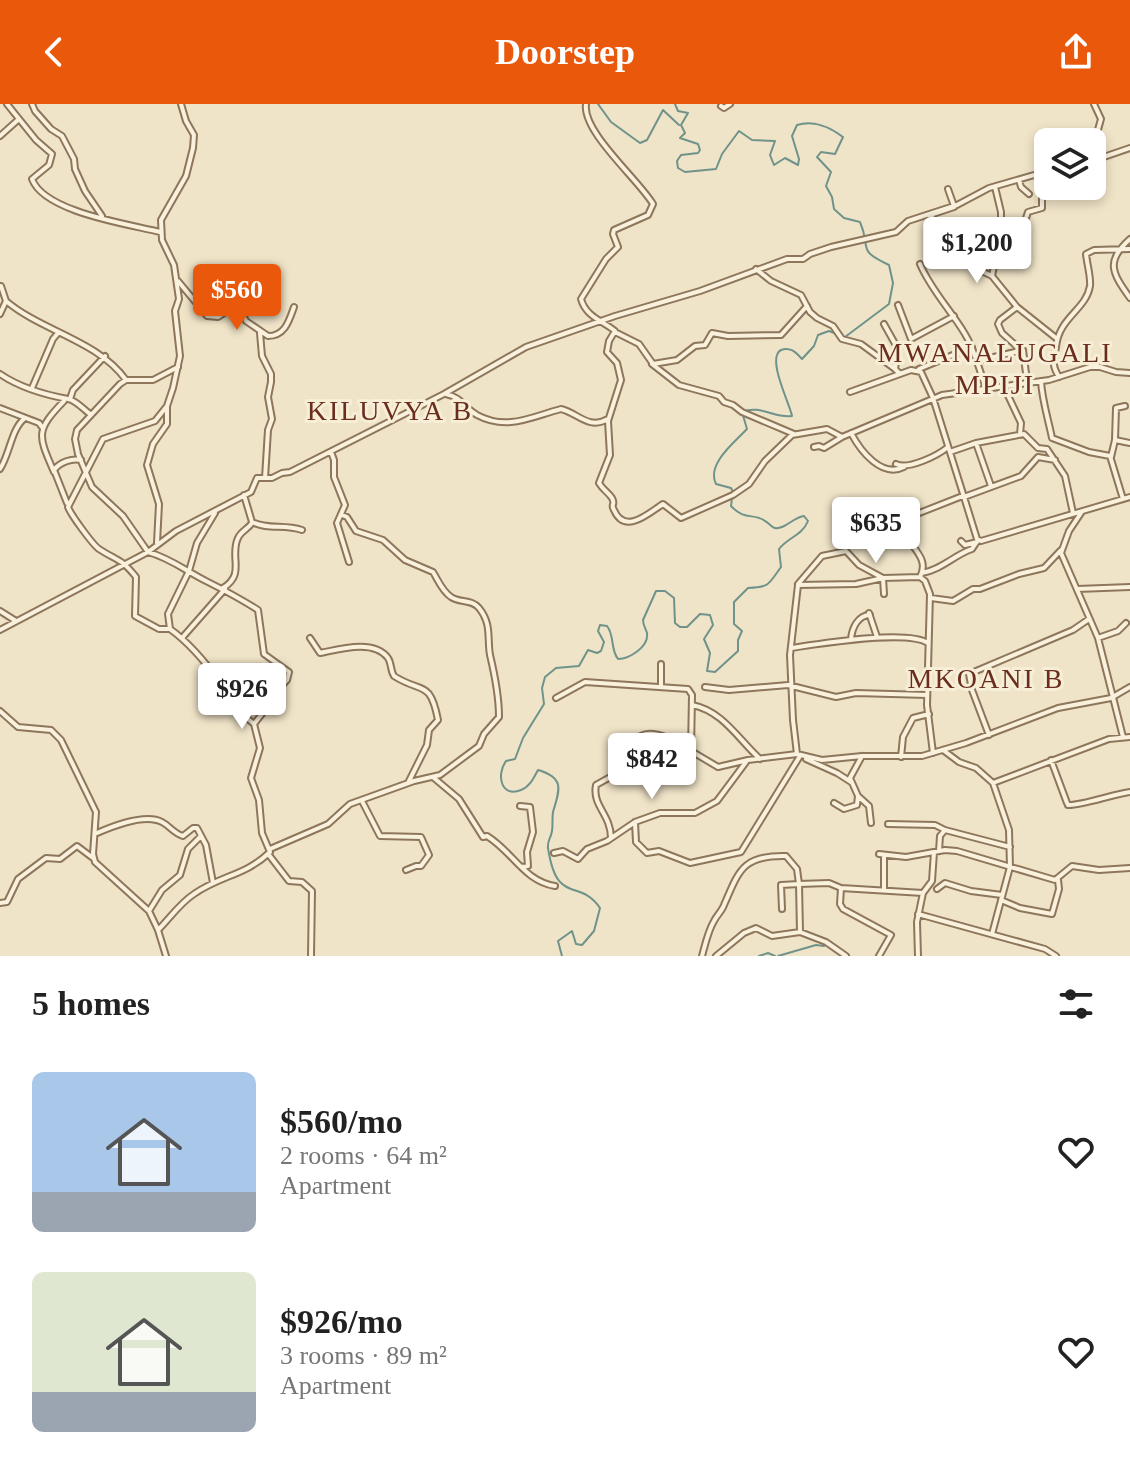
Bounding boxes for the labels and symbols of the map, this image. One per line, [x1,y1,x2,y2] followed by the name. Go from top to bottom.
[912,217,1042,285] pin: $1,200
[190,264,284,332] pin: $560
[877,337,1113,400] district label: MWANALUGALI MPIJI
[307,395,473,426] district label: KILUVYA B
[829,497,923,565] pin: $635
[195,663,289,731] pin: $926
[908,663,1064,694] district label: MKOANI B
[605,733,699,801] pin: $842

